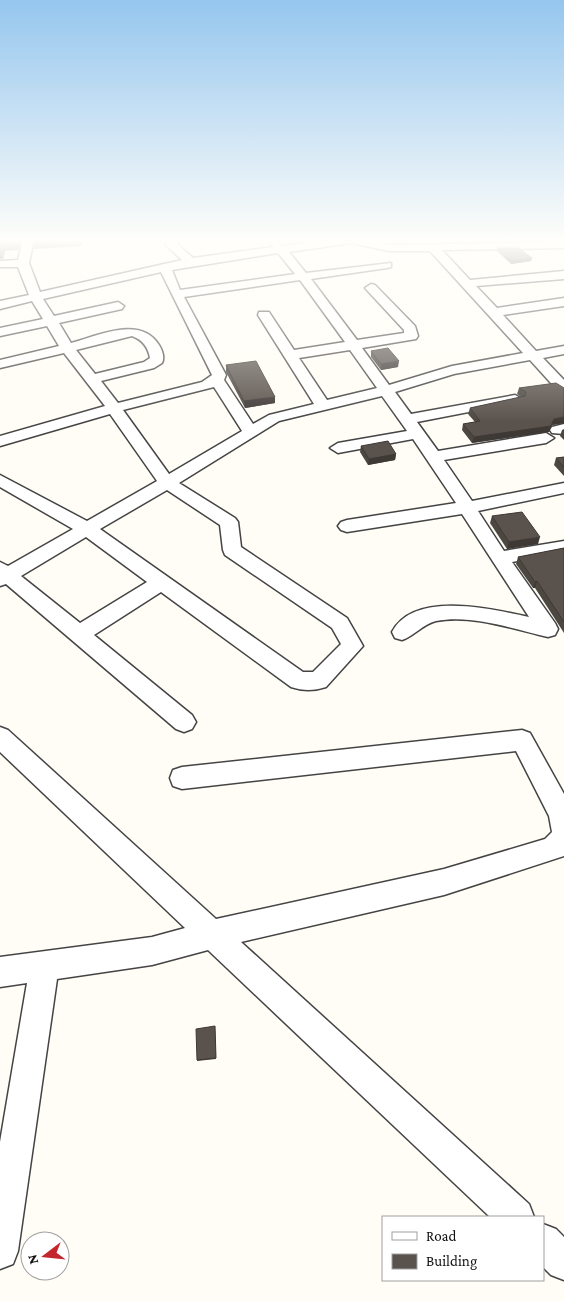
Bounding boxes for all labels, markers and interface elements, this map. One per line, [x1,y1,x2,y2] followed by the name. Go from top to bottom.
[382,1216,544,1281] legend
[426,1228,457,1244] text: Road
[20,1231,70,1281] north arrow
[23,1252,42,1266] text: N
[426,1253,477,1270] text: Building

